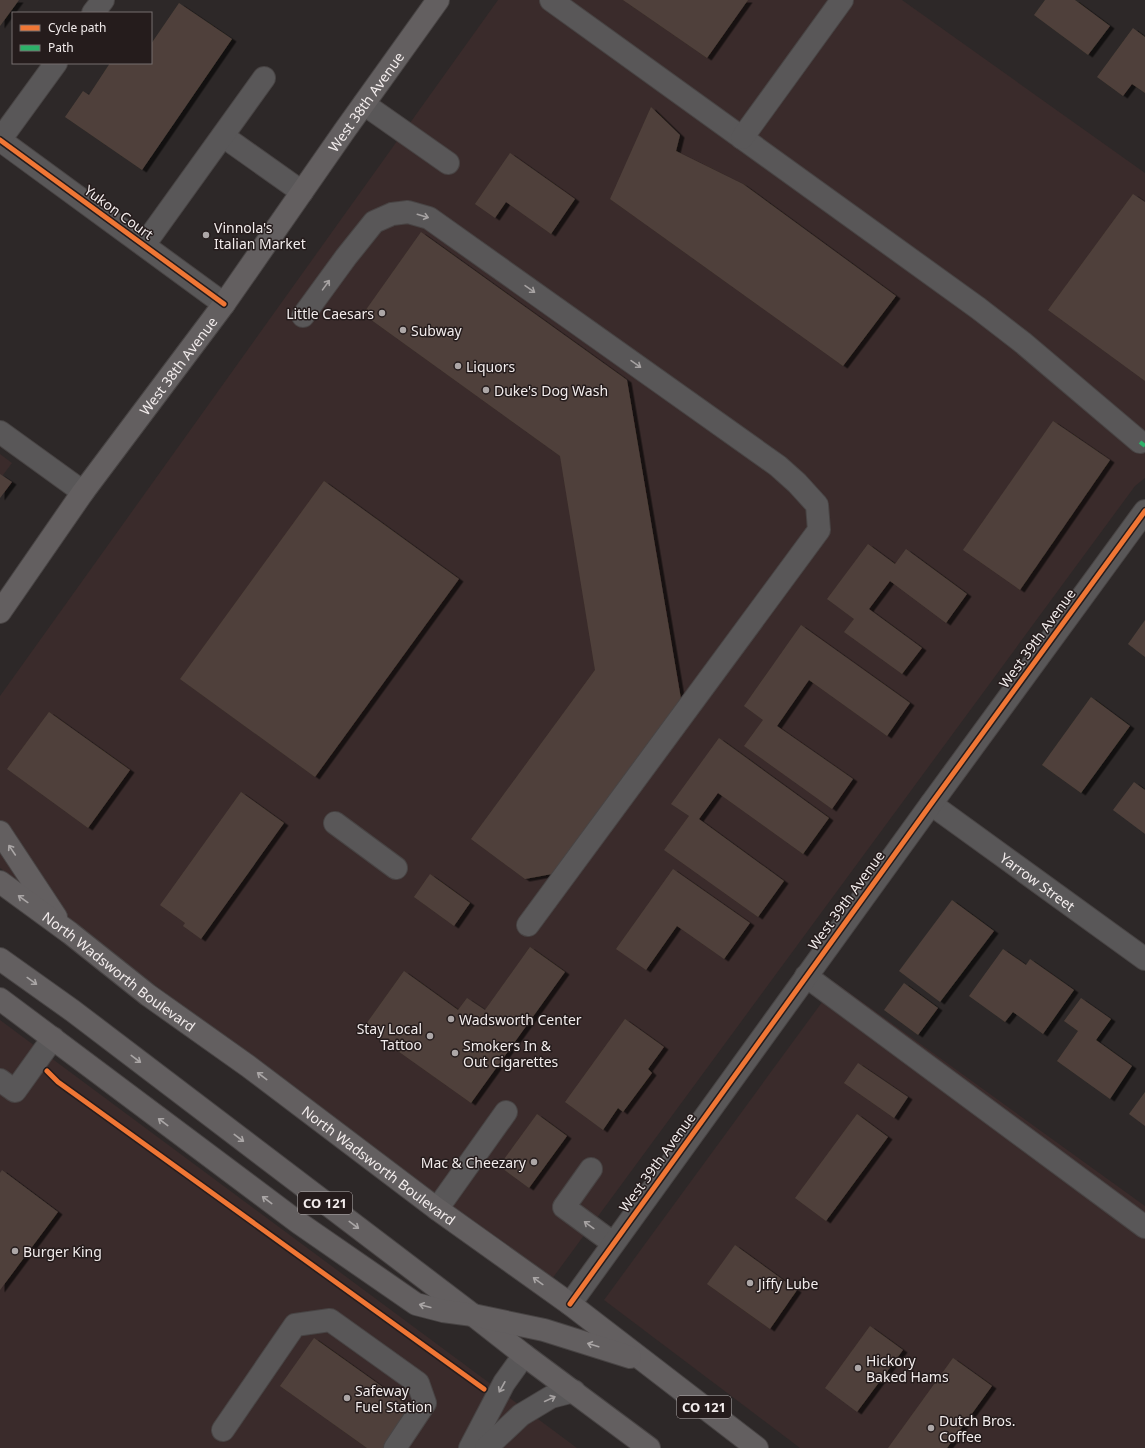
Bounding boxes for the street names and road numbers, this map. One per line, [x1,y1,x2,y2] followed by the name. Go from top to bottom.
[323,48,408,155] street label: West 38th Avenue
[81,180,157,244] street label: Yukon Court
[135,312,221,419] street label: West 38th Avenue
[994,584,1080,692] street label: West 39th Avenue
[803,846,889,954] street label: West 39th Avenue
[997,848,1079,915] street label: Yarrow Street
[39,907,200,1035] street label: North Wadsworth Boulevard
[298,1101,460,1229] street label: North Wadsworth Boulevard
[614,1108,700,1216] street label: West 39th Avenue
[298,1192,352,1214] road number: CO 121
[677,1396,731,1418] road number: CO 121

